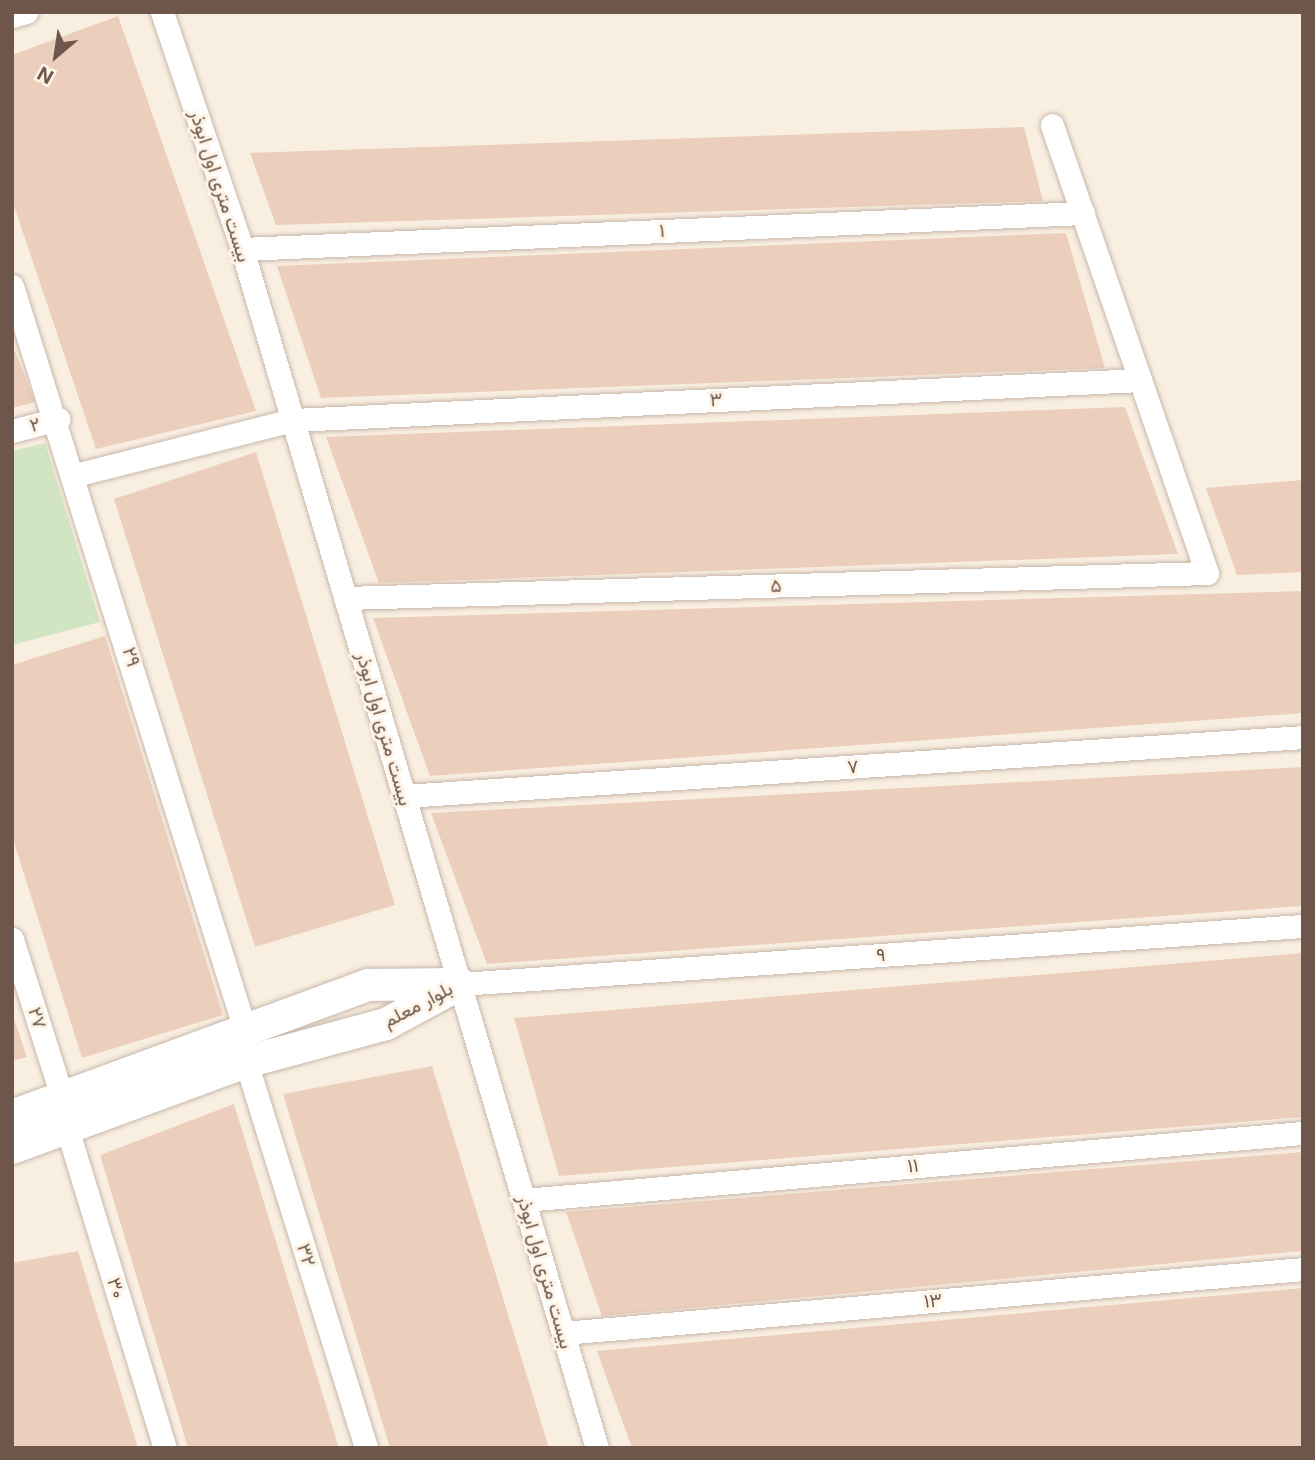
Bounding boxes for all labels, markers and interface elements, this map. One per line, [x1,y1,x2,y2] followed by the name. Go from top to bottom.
[21,21,91,91] north arrow
[34,61,57,88] text: N
[185,107,255,265] street label: بیست متری اول ابوذر
[659,220,665,242] street label: ۱
[709,388,723,412] street label: ۳
[27,413,43,437] street label: ۲
[770,574,782,598] street label: ۵
[117,645,145,669] street label: ۲۹
[351,649,417,809] street label: بیست متری اول ابوذر
[847,755,859,779] street label: ۷
[876,943,886,967] street label: ۹
[379,977,457,1033] street label: بلوار معلم
[23,1004,51,1032] street label: ۲۷
[907,1154,919,1178] street label: ۱۱
[512,1192,578,1352] street label: بیست متری اول ابوذر
[292,1241,320,1269] street label: ۳۲
[102,1275,130,1301] street label: ۳۰
[923,1289,943,1313] street label: ۱۳

